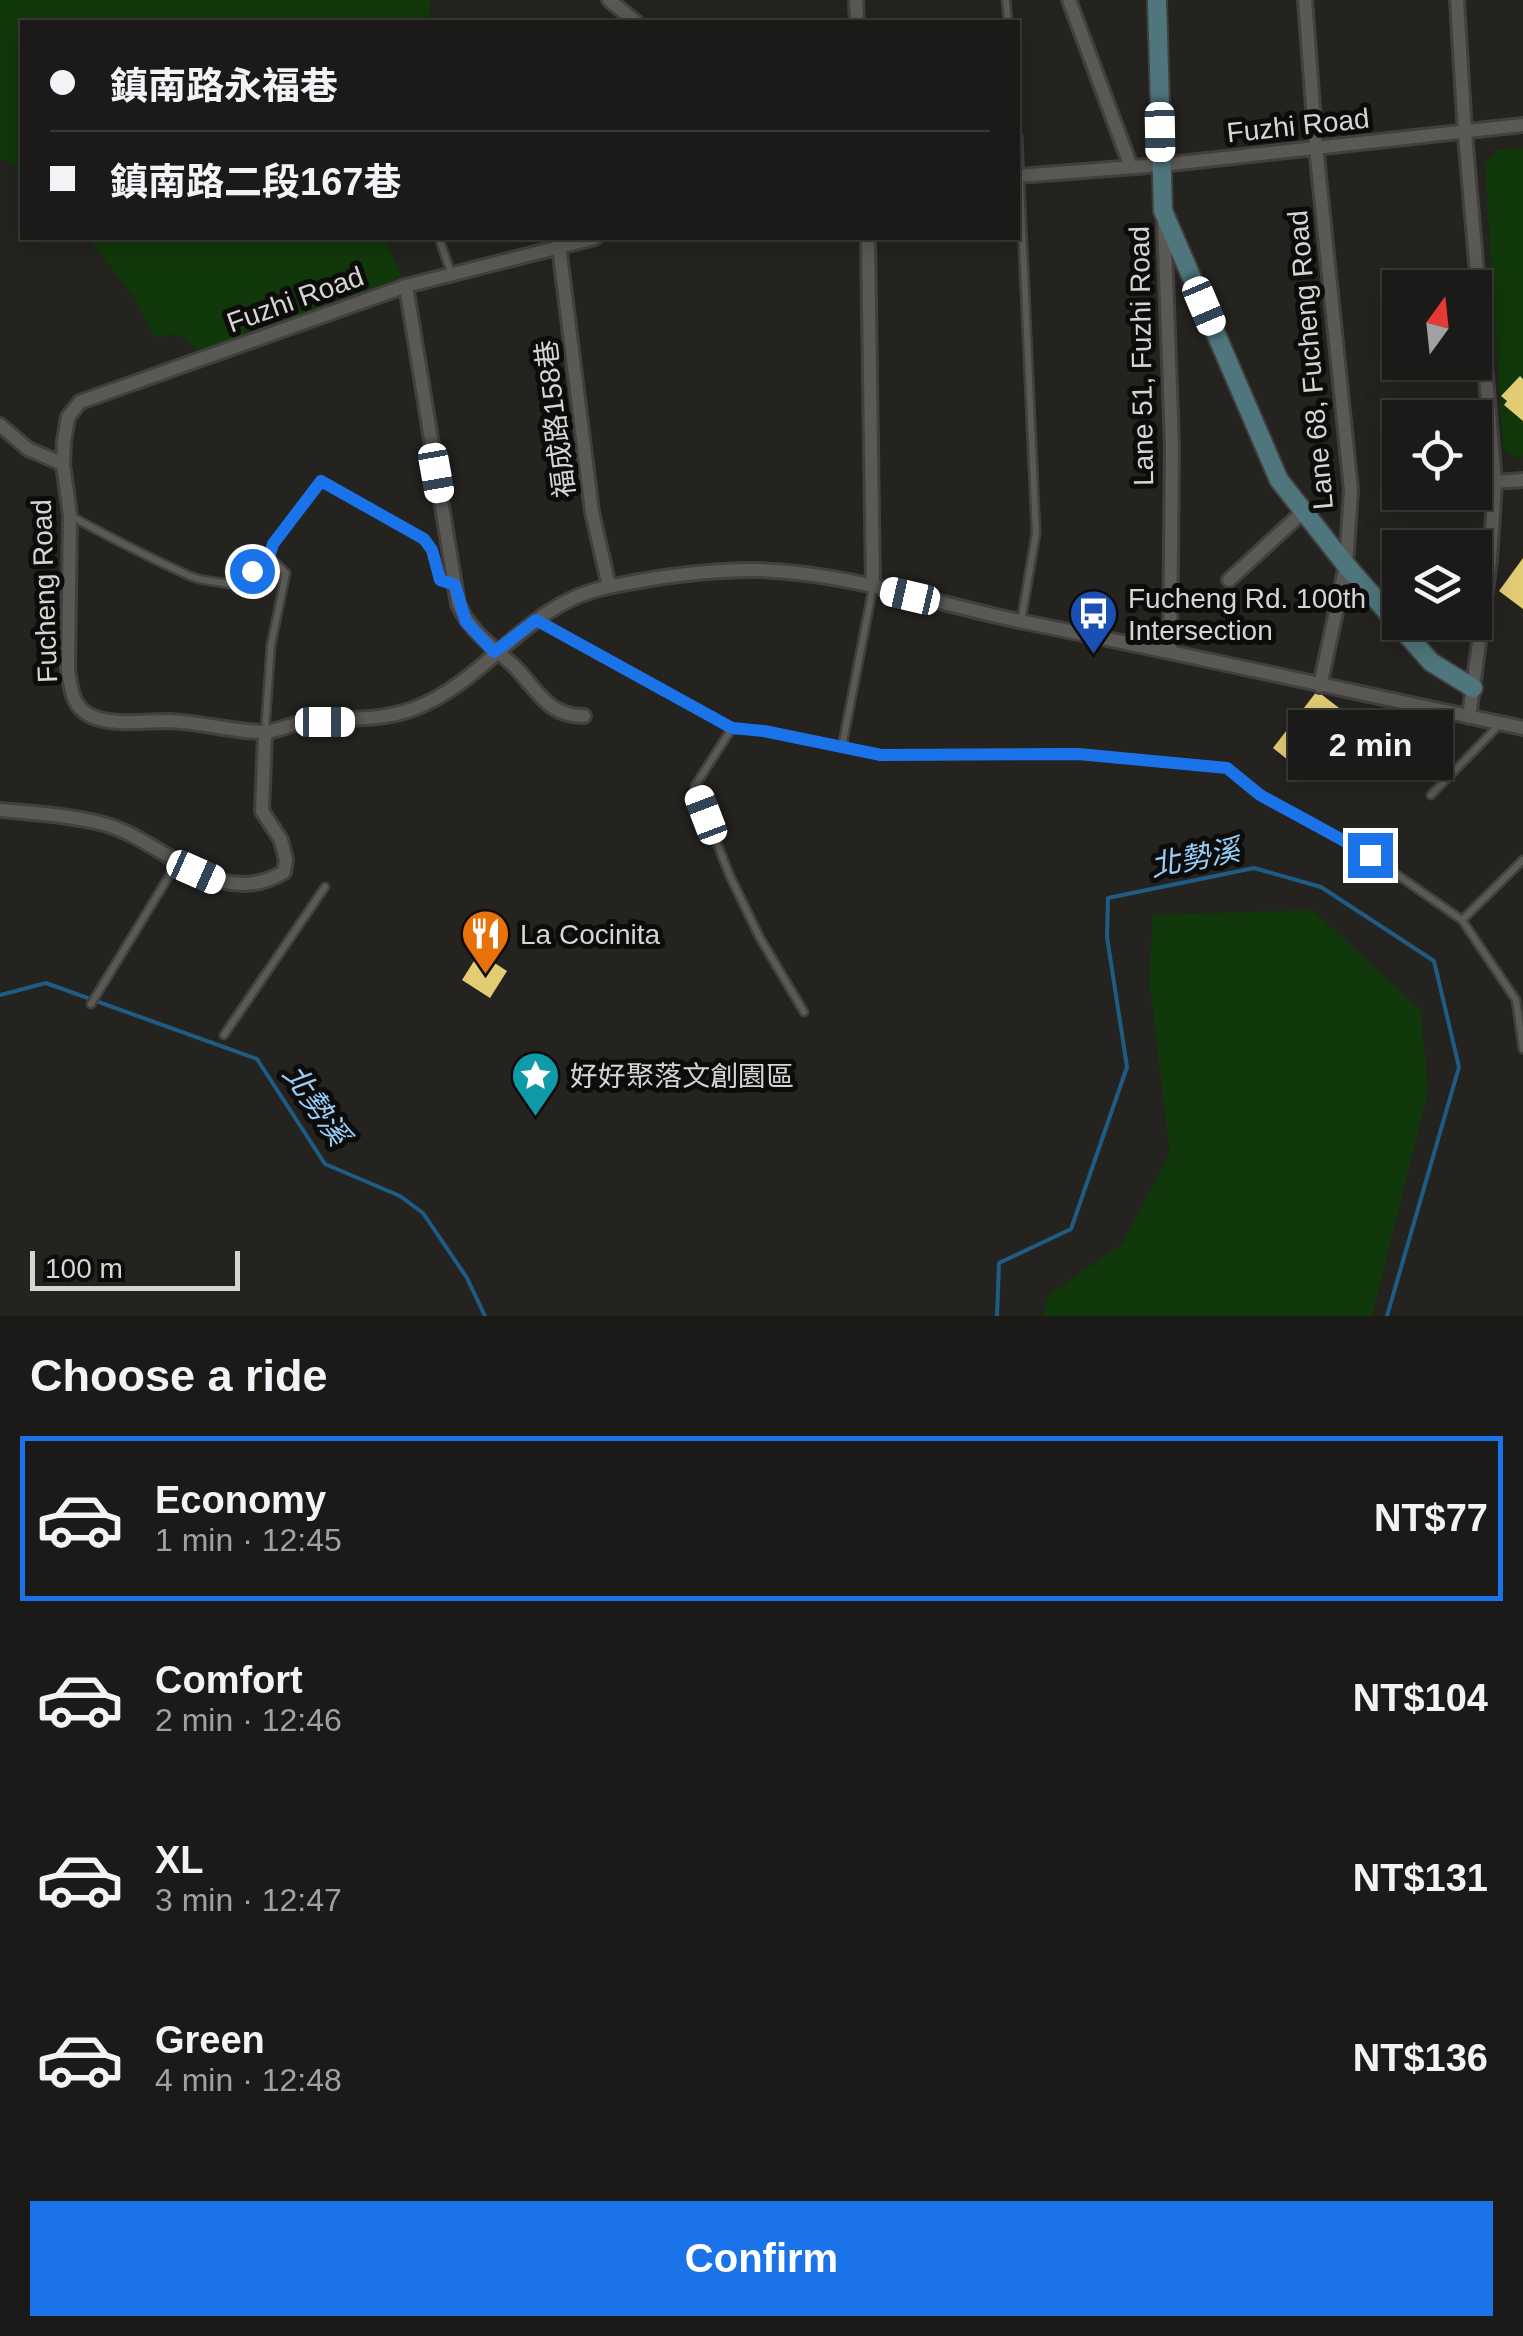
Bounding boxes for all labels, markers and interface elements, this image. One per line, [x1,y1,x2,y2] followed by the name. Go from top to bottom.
[110,65,338,107] text: 鎮南路永福巷
[1144,102,1176,162] car
[1225,103,1371,148] street label: Fuzhi Road
[110,161,401,203] text: 鎮南路二段167巷
[1282,209,1339,511] street label: Lane 68, Fucheng Road
[1124,226,1159,486] street label: Lane 51, Fuzhi Road
[223,260,368,339] street label: Fuzhi Road
[1382,270,1492,380] north arrow
[1382,270,1492,640] map controls
[1178,273,1230,339] car
[530,338,581,500] street label: 福成路158巷
[1382,400,1492,510] button: locate
[416,441,456,505] car
[26,499,63,683] street label: Fucheng Road
[1382,530,1492,640] button: layers
[230,549,275,594] route start
[877,575,943,617] car
[1128,583,1366,646] place label: Fucheng Rd. 100th Intersection
[1067,588,1119,656] bus stop icon: Fucheng Rd. 100th Intersection
[295,707,355,737] car
[1288,710,1452,780] callout: 2 min
[1329,727,1412,763] text: 2 min
[681,782,731,848] car
[1148,832,1246,882] water label: 北勢溪
[1348,833,1393,878] route end
[162,846,230,898] car
[459,908,511,976] restaurant icon: La Cocinita
[520,919,661,950] place label: La Cocinita
[509,1050,561,1118] place icon: 好好聚落文創園區
[277,1058,358,1154] water label: 北勢溪
[570,1061,794,1092] place label: 好好聚落文創園區
[30,1246,240,1290] scale bar
[45,1253,123,1284] text: 100 m
[30,1350,328,1401] text: Choose a ride
[35,1474,125,1564] icon: car
[155,1479,326,1521] text: Economy
[1374,1497,1488,1539] text: NT$77
[155,1522,342,1558] text: 1 min · 12:45
[35,1654,125,1744] icon: car
[155,1659,303,1701] text: Comfort
[1353,1677,1488,1719] text: NT$104
[155,1702,342,1738] text: 2 min · 12:46
[35,1834,125,1924] icon: car
[155,1839,204,1881] text: XL
[1353,1857,1488,1899] text: NT$131
[155,1882,342,1918] text: 3 min · 12:47
[35,2014,125,2104] icon: car
[155,2019,265,2061] text: Green
[1353,2037,1488,2079] text: NT$136
[155,2062,342,2098] text: 4 min · 12:48
[30,2201,1493,2316] button: Confirm

